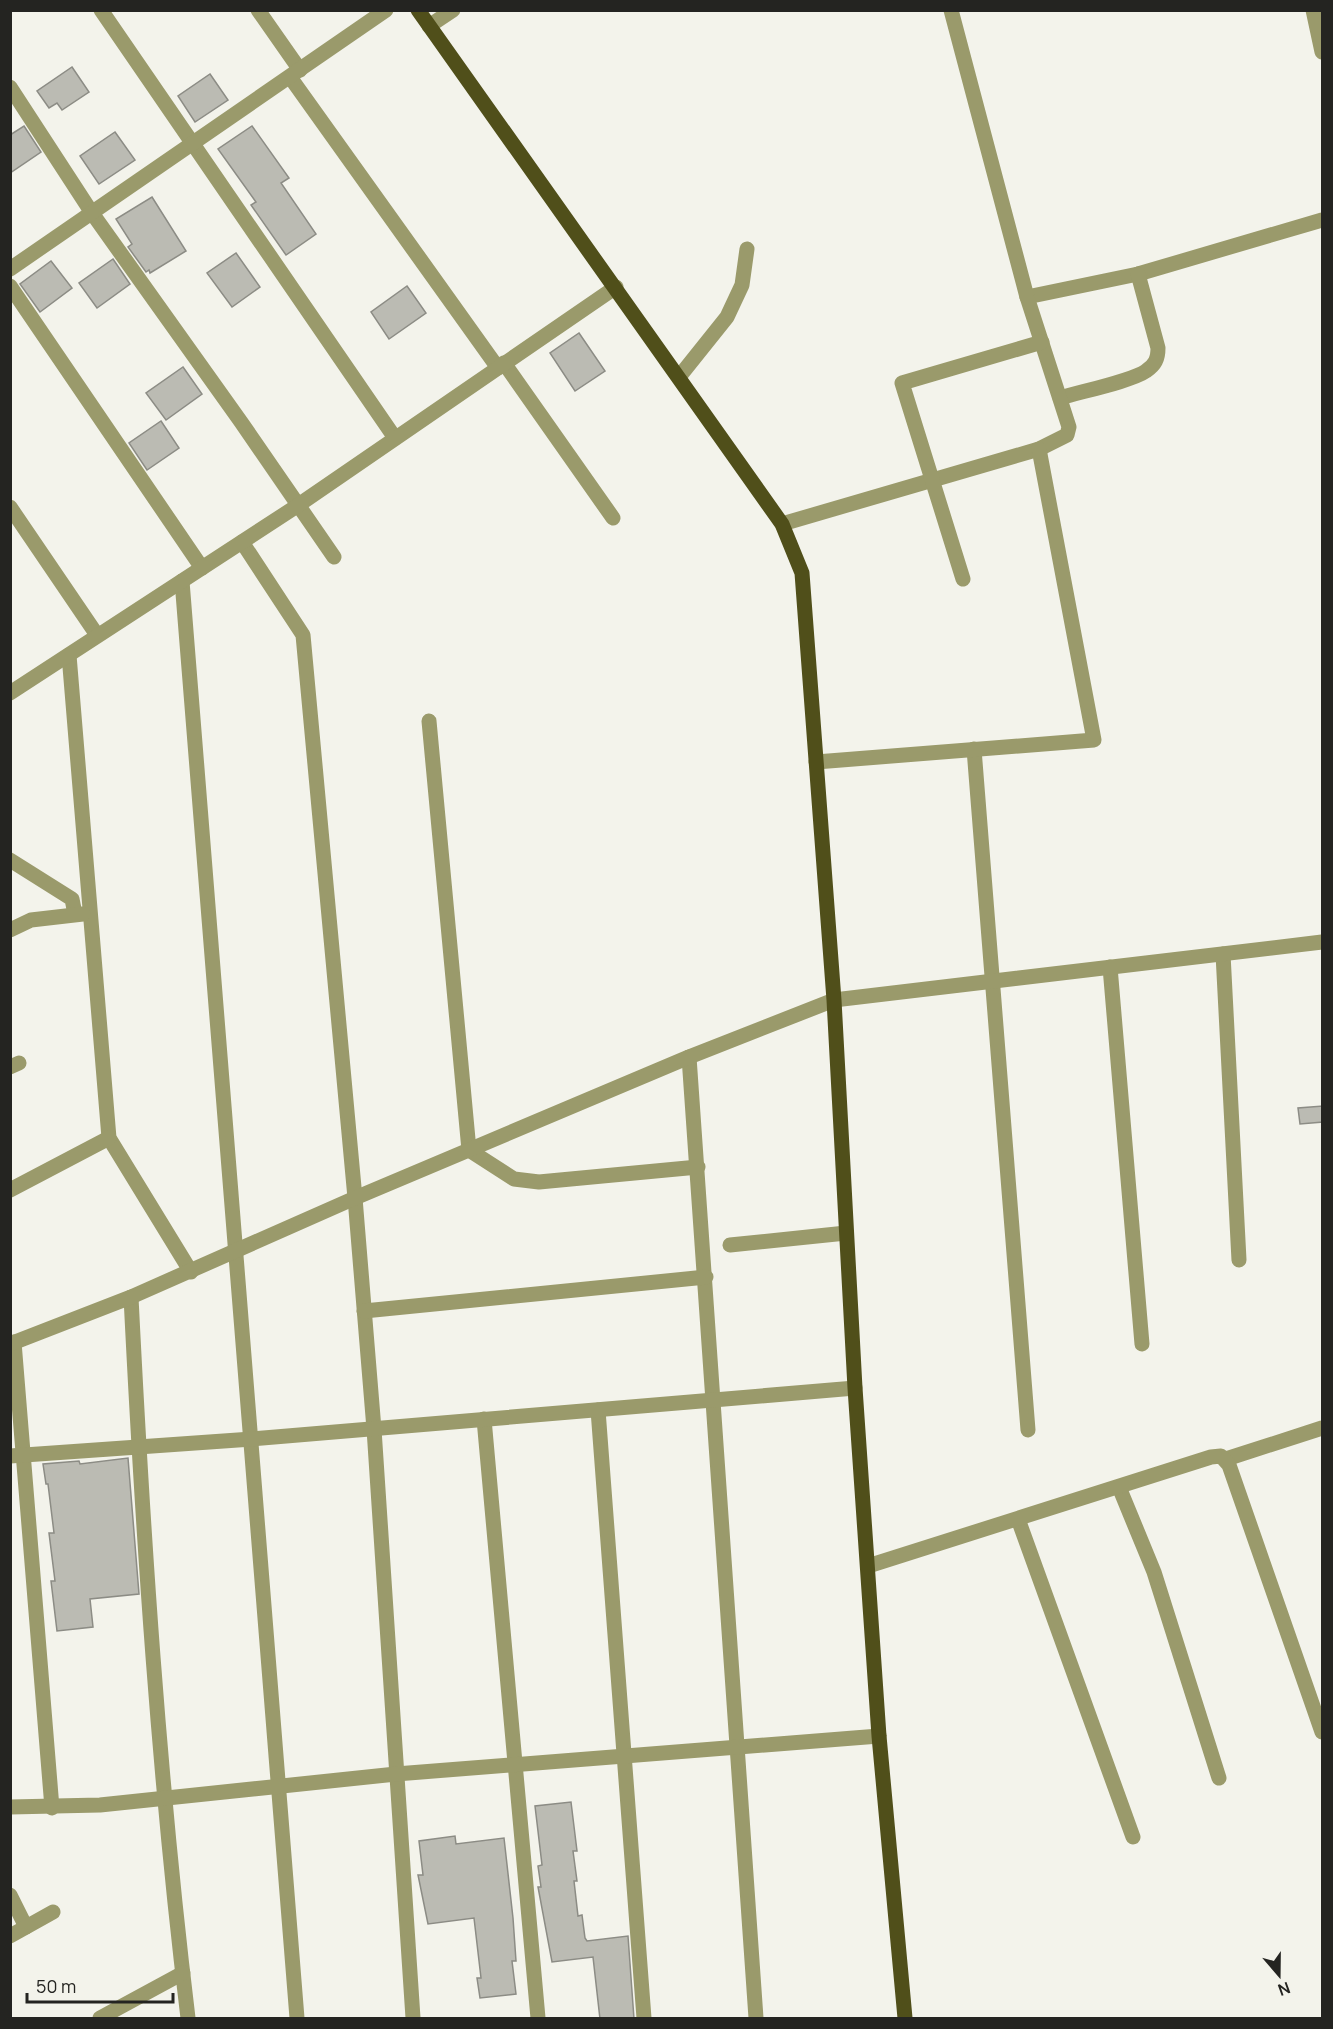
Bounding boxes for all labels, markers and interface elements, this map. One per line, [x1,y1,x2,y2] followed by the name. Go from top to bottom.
[1249,1945,1309,2005] north arrow
[27,1966,172,2004] scale bar
[36,1974,76,1998] text: 50 m
[1275,1977,1293,2001] text: N

